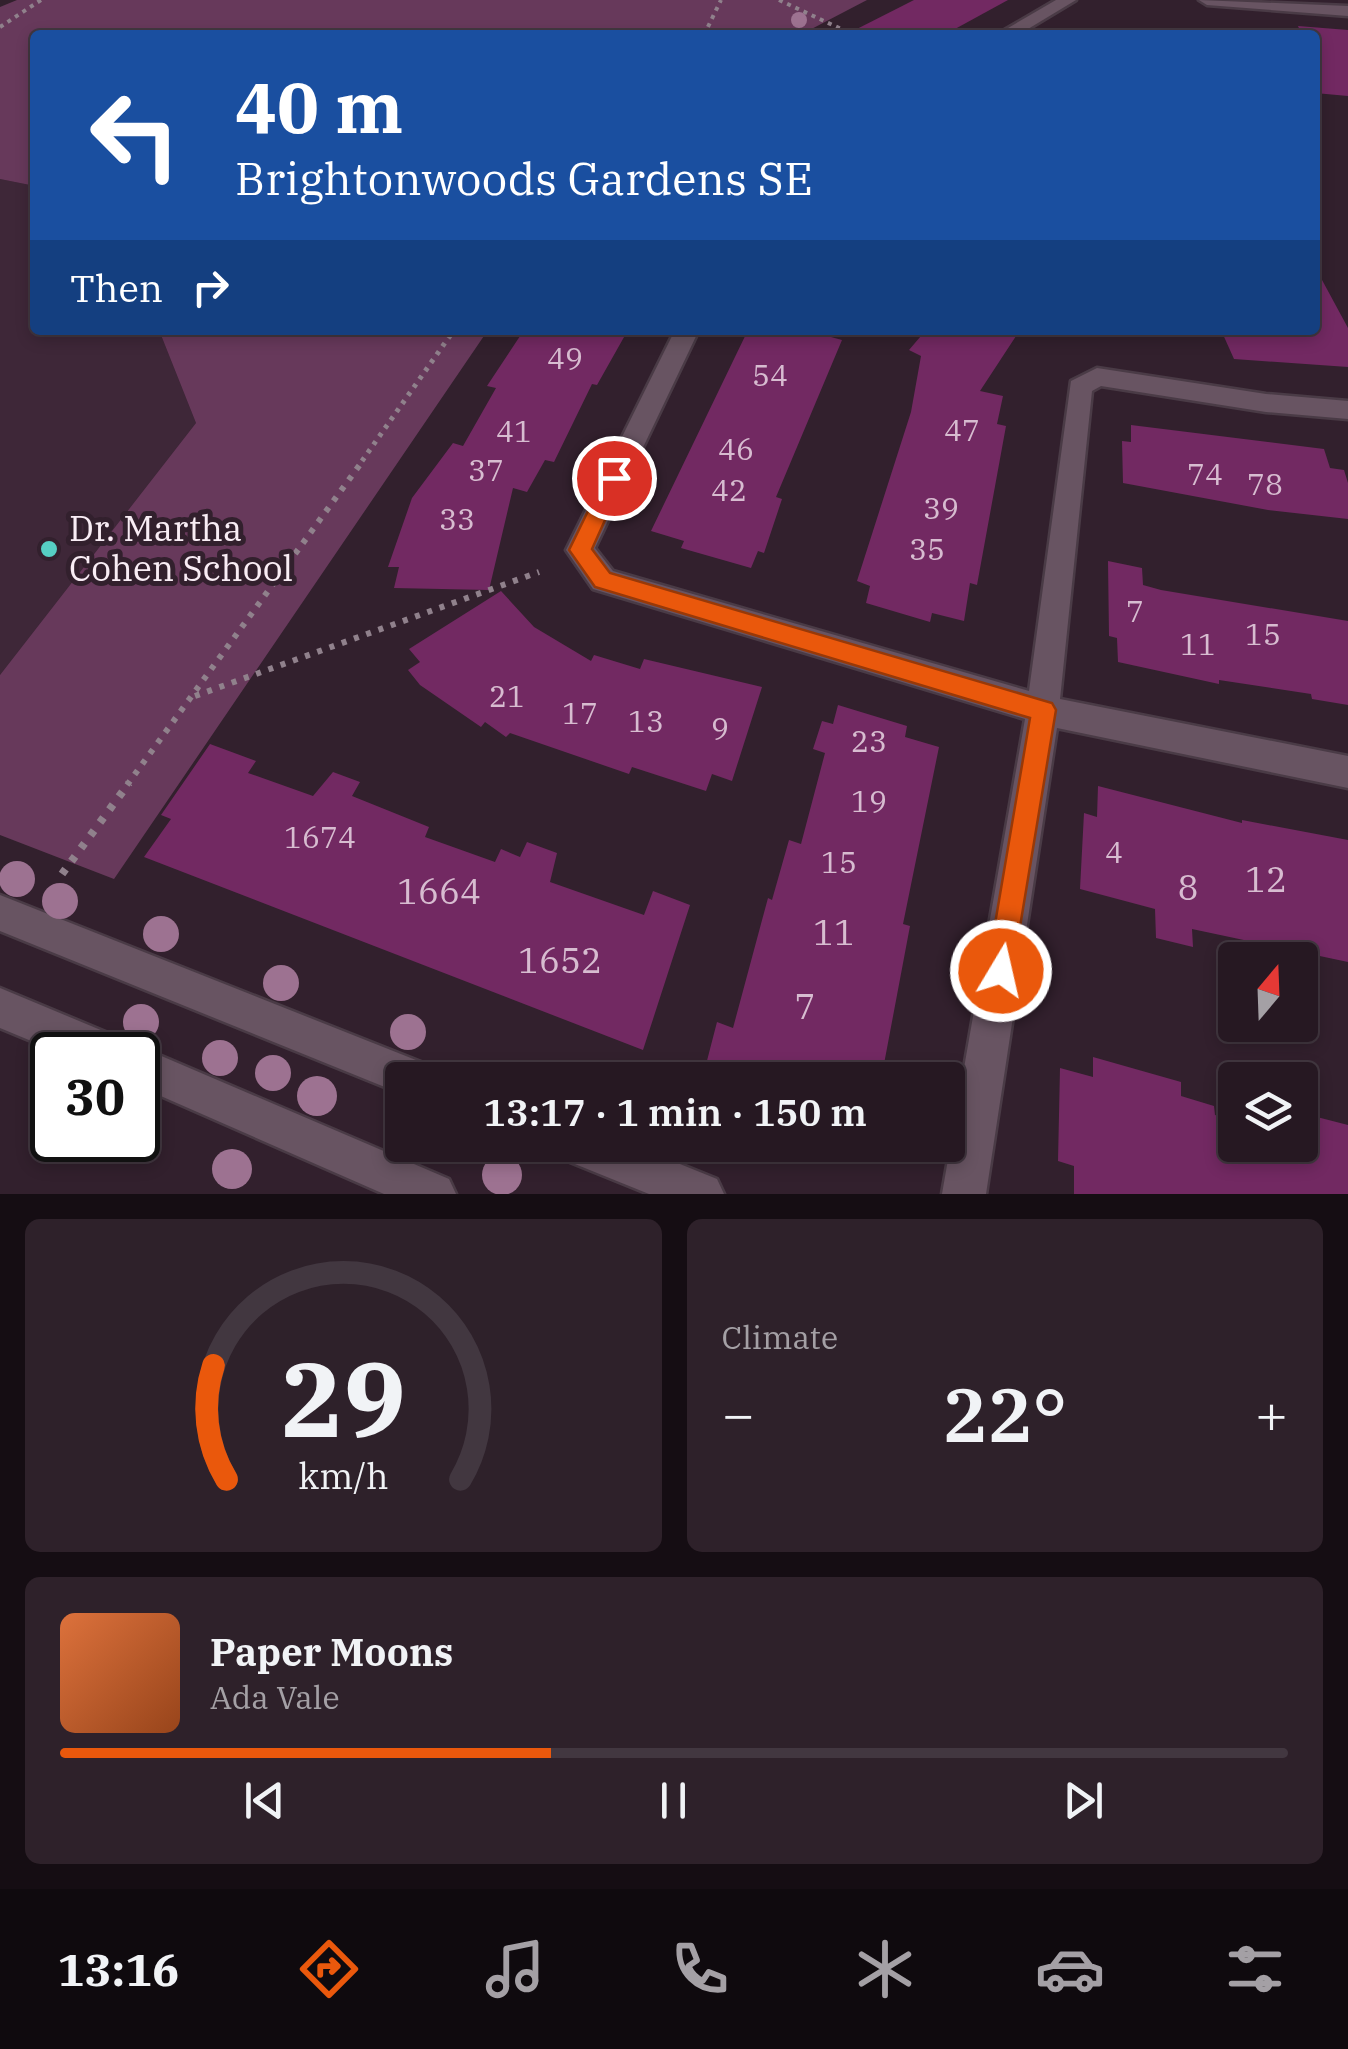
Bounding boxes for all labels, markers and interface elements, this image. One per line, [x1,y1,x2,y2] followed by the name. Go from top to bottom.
[235,61,403,152] text: 40 m
[70,70,200,200] icon: left
[235,149,813,207] text: Brightonwoods Gardens SE
[183,260,238,315] icon: right
[70,263,163,312] text: Then
[547,338,583,377] house number: 49
[752,355,788,394] house number: 54
[944,410,980,449] house number: 47
[496,411,532,450] house number: 41
[718,429,754,468] house number: 46
[572,436,657,521] pin
[468,450,504,489] house number: 37
[587,451,642,506] icon: arrive
[1187,454,1223,493] house number: 74
[1247,464,1283,503] house number: 78
[711,470,747,509] house number: 42
[923,488,959,527] house number: 39
[439,499,475,538] house number: 33
[69,505,293,591] place label: Dr. Martha Cohen School
[909,529,945,568] house number: 35
[38,538,60,560] marker: Dr. Martha Cohen School
[1126,591,1144,630] house number: 7
[1245,614,1281,653] house number: 15
[1180,624,1216,663] house number: 11
[489,676,525,715] house number: 21
[562,693,598,732] house number: 17
[628,701,664,740] house number: 13
[711,708,729,747] house number: 9
[851,721,887,760] house number: 23
[851,781,887,820] house number: 19
[284,817,356,856] house number: 1674
[1105,832,1123,871] house number: 4
[821,842,857,881] house number: 15
[1245,856,1287,902] house number: 12
[1177,864,1199,910] house number: 8
[397,868,481,914] house number: 1664
[813,909,855,955] house number: 11
[949,919,1053,1023] position arrow
[518,937,602,983] house number: 1652
[1218,942,1318,1042] north arrow
[1218,942,1318,1162] map controls
[794,983,816,1029] house number: 7
[30,1032,160,1162] speed limit sign: 30
[1218,1062,1318,1162] button: layers
[483,1087,867,1136] text: 13:17 · 1 min · 150 m
[722,1316,838,1358] text: Climate
[281,1330,406,1466] text: 29
[942,1365,1067,1463] text: 22°
[722,1378,755,1449] text: −
[1255,1378,1288,1449] text: +
[298,1452,388,1499] text: km/h
[210,1627,453,1676] text: Paper Moons
[210,1676,340,1718] text: Ada Vale
[237,1773,292,1828] icon: previous
[646,1773,701,1828] icon: pause
[1056,1773,1111,1828] icon: next
[294,1934,364,2004] icon: directions
[480,1934,550,2004] icon: music
[665,1934,735,2004] icon: phone
[850,1934,920,2004] icon: climate
[1035,1934,1105,2004] icon: car
[1220,1934,1290,2004] icon: filters
[58,1940,179,1998] text: 13:16

